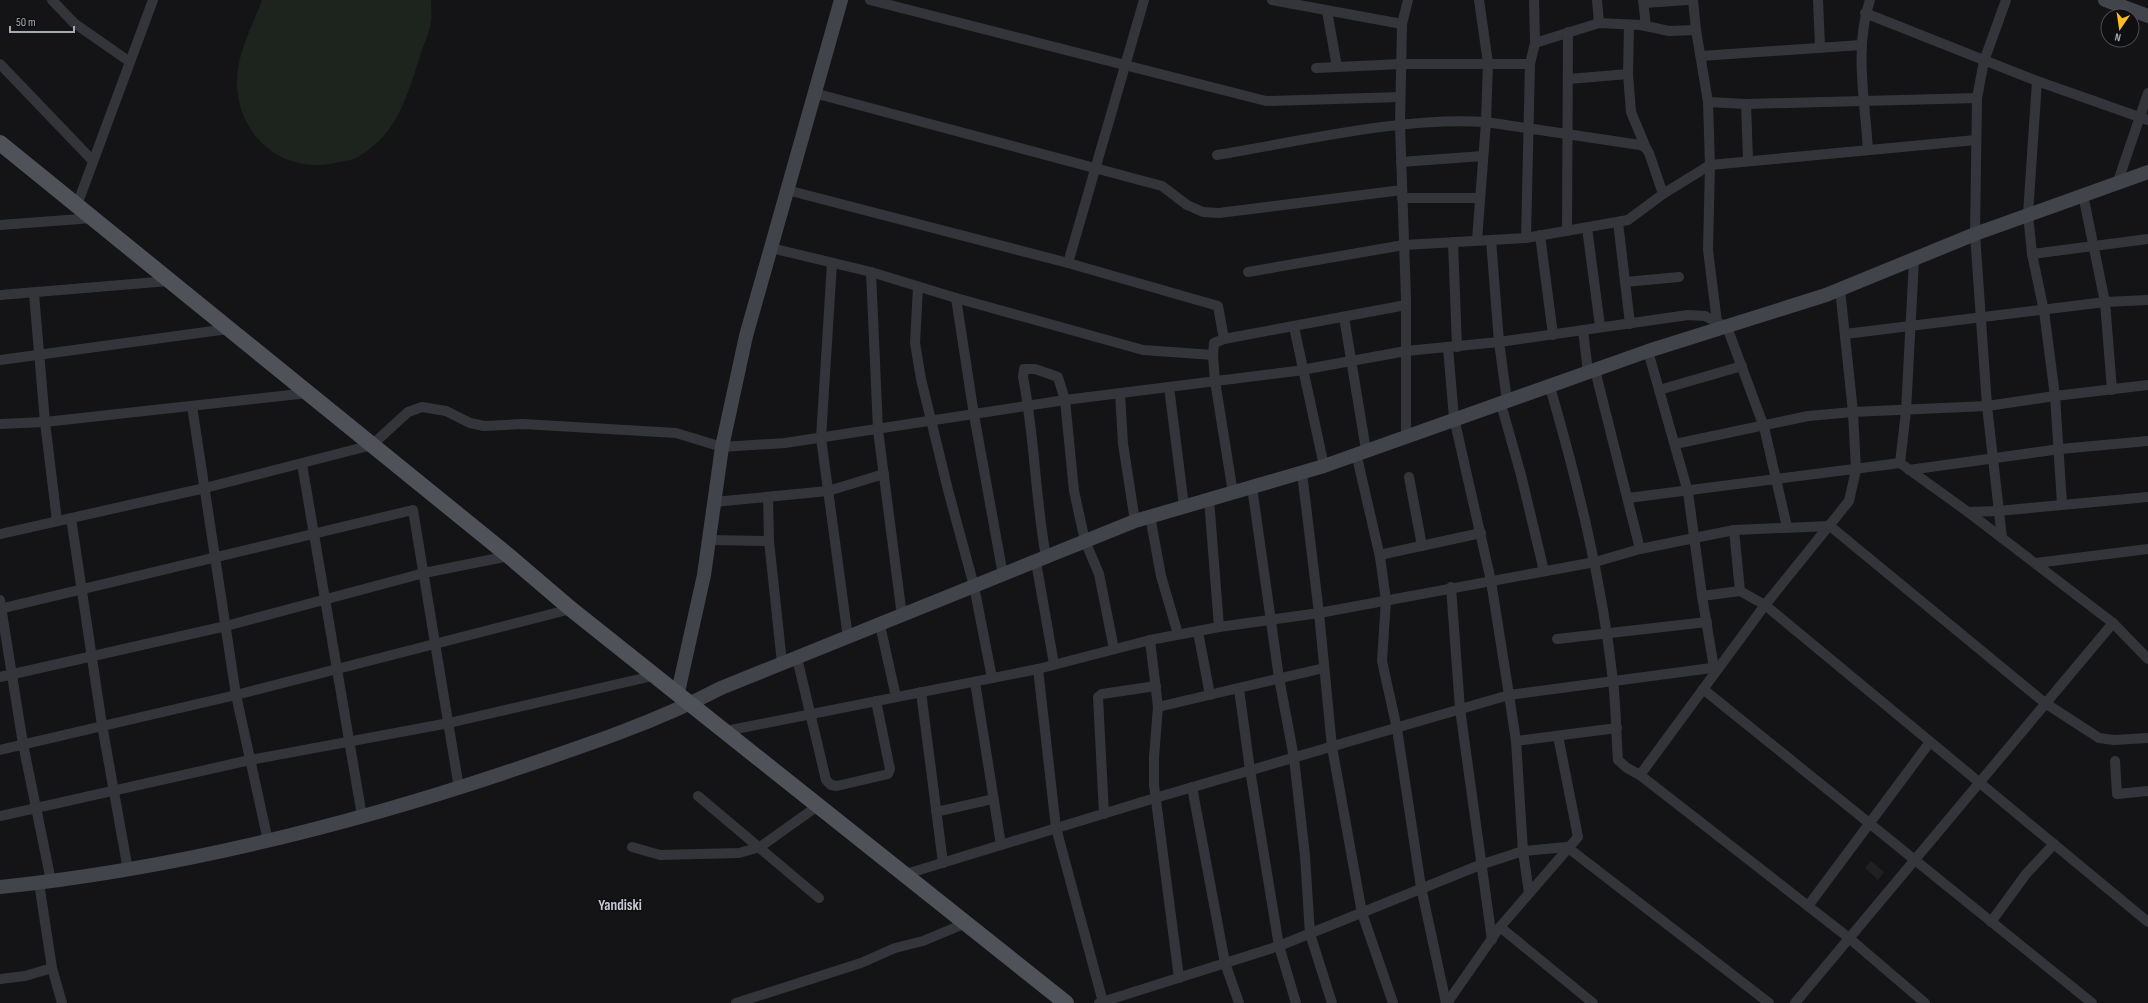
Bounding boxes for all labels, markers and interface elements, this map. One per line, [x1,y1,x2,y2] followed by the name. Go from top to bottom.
[10,8,74,34] scale bar
[2100,8,2140,48] north arrow
[16,15,36,30] text: 50 m
[2113,30,2122,44] text: N
[598,896,642,915] district label: Yandiski

